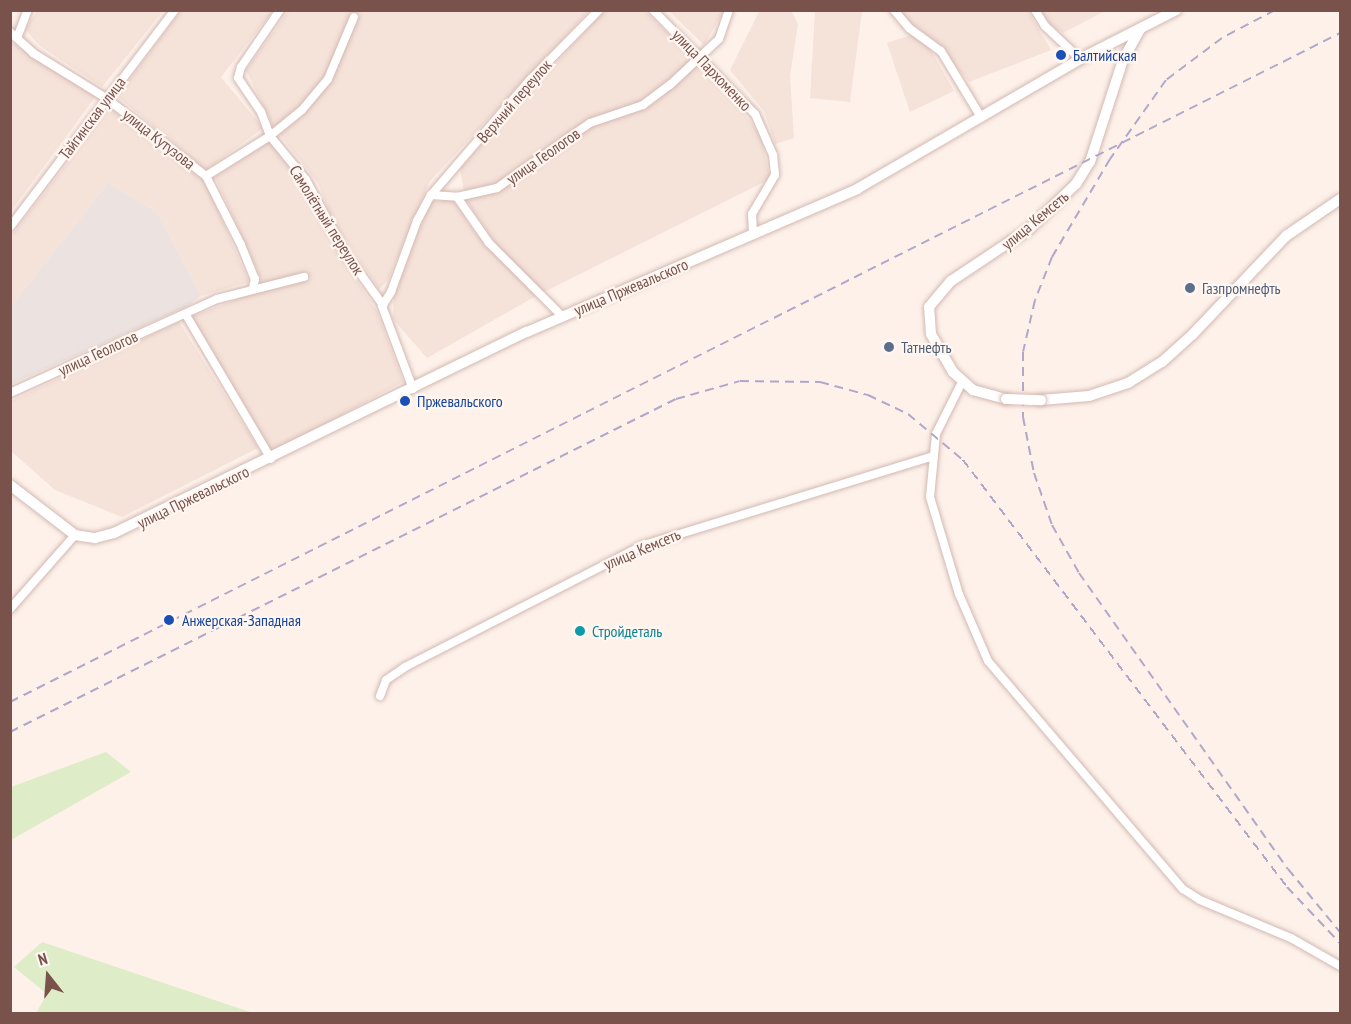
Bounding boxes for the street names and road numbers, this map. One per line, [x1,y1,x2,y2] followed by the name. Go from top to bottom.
[668,25,756,115] street label: улица Пархоменко
[473,55,555,147] street label: Верхний переулок
[55,73,129,163] street label: Тайгинская улица
[119,105,199,173] street label: улица Кутузова
[503,124,583,188] street label: улица Геологов
[286,162,368,278] street label: Самолётный переулок
[998,186,1072,254] street label: улица Кемсеть
[571,254,691,320] street label: улица Пржевальского
[55,326,141,380] street label: улица Геологов
[134,462,252,532] street label: улица Пржевальского
[601,524,683,574] street label: улица Кемсеть

